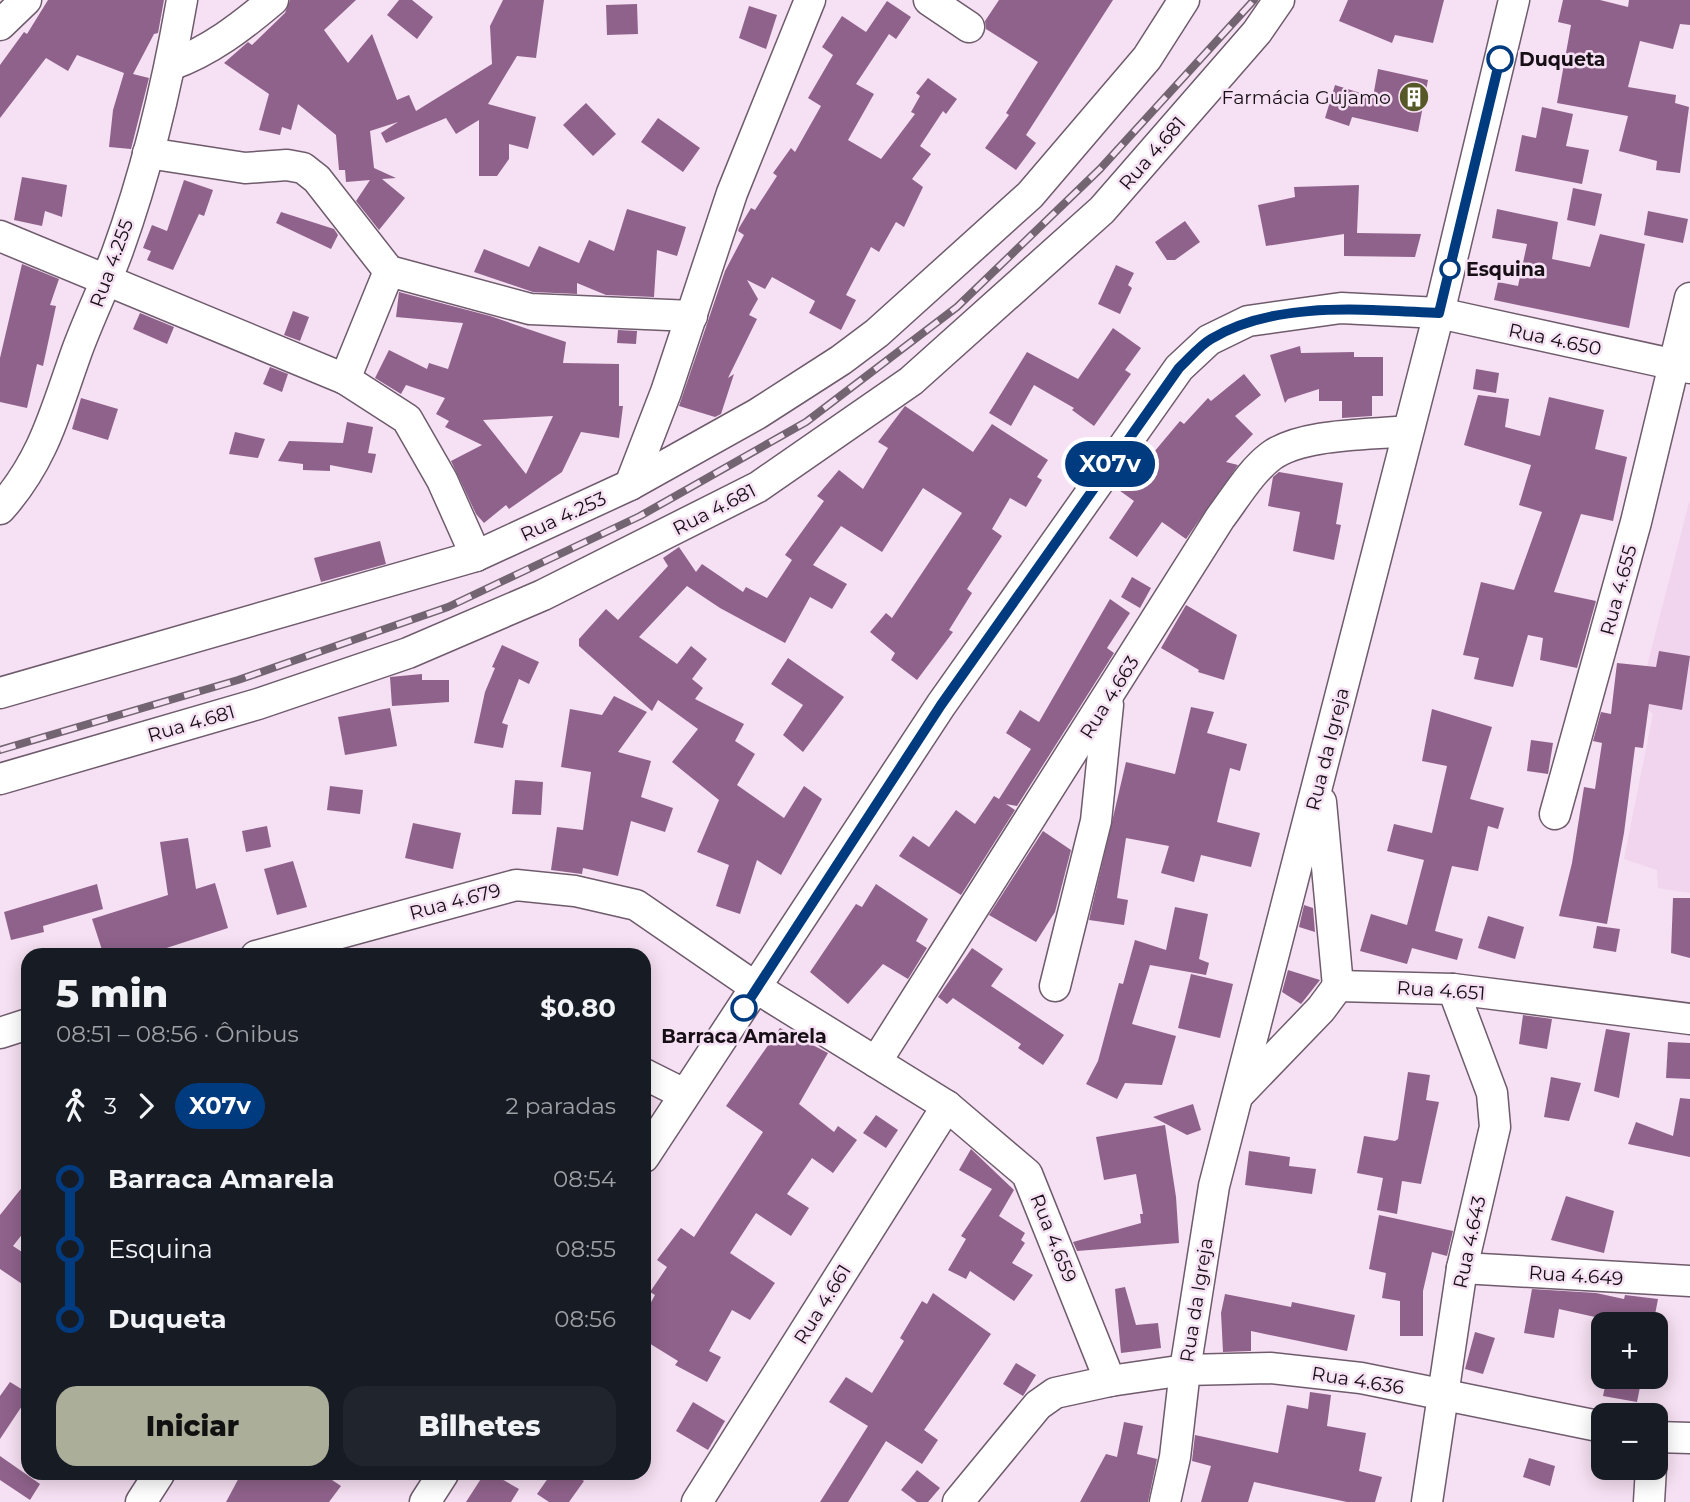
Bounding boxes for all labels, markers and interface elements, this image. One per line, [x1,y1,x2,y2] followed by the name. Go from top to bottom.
[1487,46,1513,72] marker: Duqueta
[1519,48,1606,71] place label: Duqueta
[1397,80,1431,114] building icon: Farmácia Gujamo
[1222,86,1391,109] place label: Farmácia Gujamo
[1114,112,1191,195] street label: Rua 4.681
[85,216,138,310] street label: Rua 4.255
[1466,258,1546,281] place label: Esquina
[1440,259,1460,279] marker: Esquina
[1506,318,1603,361] street label: Rua 4.650
[1061,441,1159,487] line badge: X07v
[1079,449,1141,478] text: X07v
[669,479,760,540] street label: Rua 4.681
[517,487,610,546] street label: Rua 4.253
[1595,542,1642,638] street label: Rua 4.655
[1075,652,1144,743] street label: Rua 4.663
[1301,685,1354,813] street label: Rua da Igreja
[145,700,238,747] street label: Rua 4.681
[407,878,503,925] street label: Rua 4.679
[56,970,168,1017] text: 5 min
[1396,976,1486,1005] street label: Rua 4.651
[540,992,616,1024] text: $0.80
[731,995,757,1021] marker: Barraca Amarela
[56,1020,299,1048] text: 08:51 – 08:56 · Ônibus
[661,1025,827,1048] place label: Barraca Amarela
[56,1087,94,1125] icon: walk
[127,1087,165,1125] icon: forward
[189,1091,251,1120] text: X07v
[104,1092,117,1120] text: 3
[506,1092,616,1120] text: 2 paradas
[108,1163,335,1195] text: Barraca Amarela
[553,1165,616,1193] text: 08:54
[1025,1191,1082,1286] street label: Rua 4.659
[1448,1194,1491,1290] street label: Rua 4.643
[108,1233,213,1265] text: Esquina
[555,1235,616,1263] text: 08:55
[1175,1236,1218,1364] street label: Rua da Igreja
[789,1260,856,1348] street label: Rua 4.661
[1528,1261,1624,1290] street label: Rua 4.649
[108,1303,226,1335] text: Duqueta
[554,1305,616,1333] text: 08:56
[1591,1312,1668,1480] map controls
[1591,1312,1668,1389] button: +
[1310,1362,1406,1399] street label: Rua 4.636
[56,1386,329,1466] button: Iniciar
[343,1386,616,1466] button: Bilhetes
[1591,1403,1668,1480] button: −

